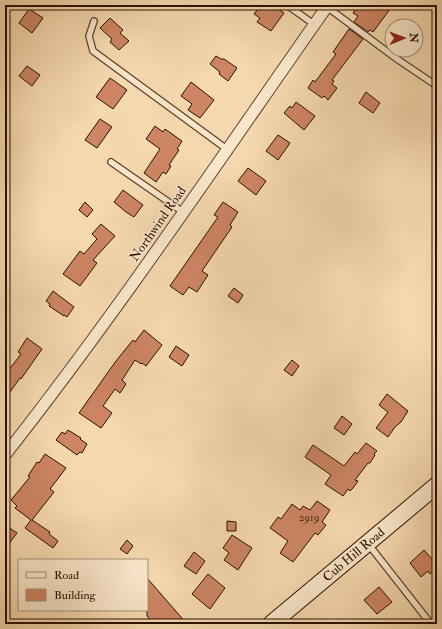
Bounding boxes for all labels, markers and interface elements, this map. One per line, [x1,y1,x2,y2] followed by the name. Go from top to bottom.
[384,18,424,58] north arrow
[407,32,420,44] text: N
[126,183,190,265] street label: Northwind Road
[299,511,319,524] house number: 2919
[320,524,389,585] street label: Cub Hill Road
[18,559,148,611] legend
[54,568,79,583] text: Road
[54,588,97,603] text: Building

